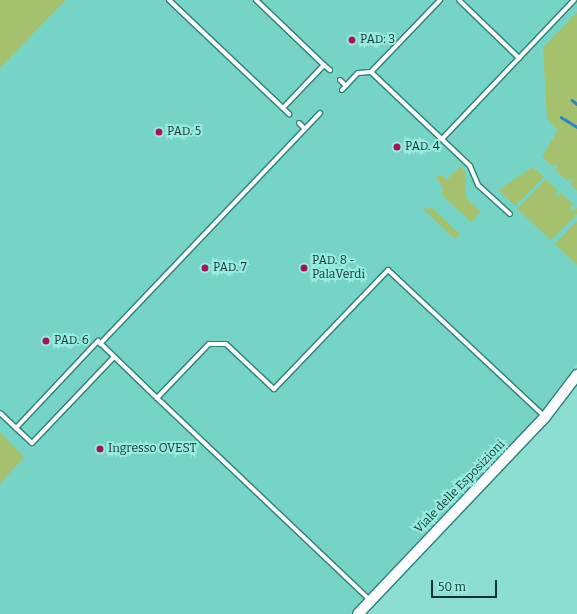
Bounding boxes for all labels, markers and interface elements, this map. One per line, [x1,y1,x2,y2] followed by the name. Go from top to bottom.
[360,33,395,47] place label: PAD: 3
[347,35,357,45] marker: PAD: 3
[167,125,201,139] place label: PAD. 5
[154,127,164,137] marker: PAD. 5
[405,140,440,154] place label: PAD. 4
[392,142,402,152] marker: PAD. 4
[312,254,365,282] place label: PAD. 8 - PalaVerdi
[213,261,247,275] place label: PAD. 7
[200,263,210,273] marker: PAD. 7
[299,263,309,273] marker: PAD. 8 - PalaVerdi
[54,334,89,348] place label: PAD. 6
[41,336,51,346] marker: PAD. 6
[412,438,508,536] street label: Viale delle Esposizioni
[108,442,196,456] place label: Ingresso OVEST
[95,444,105,454] marker: Ingresso OVEST
[433,572,499,598] scale bar
[438,580,466,594] text: 50 m

